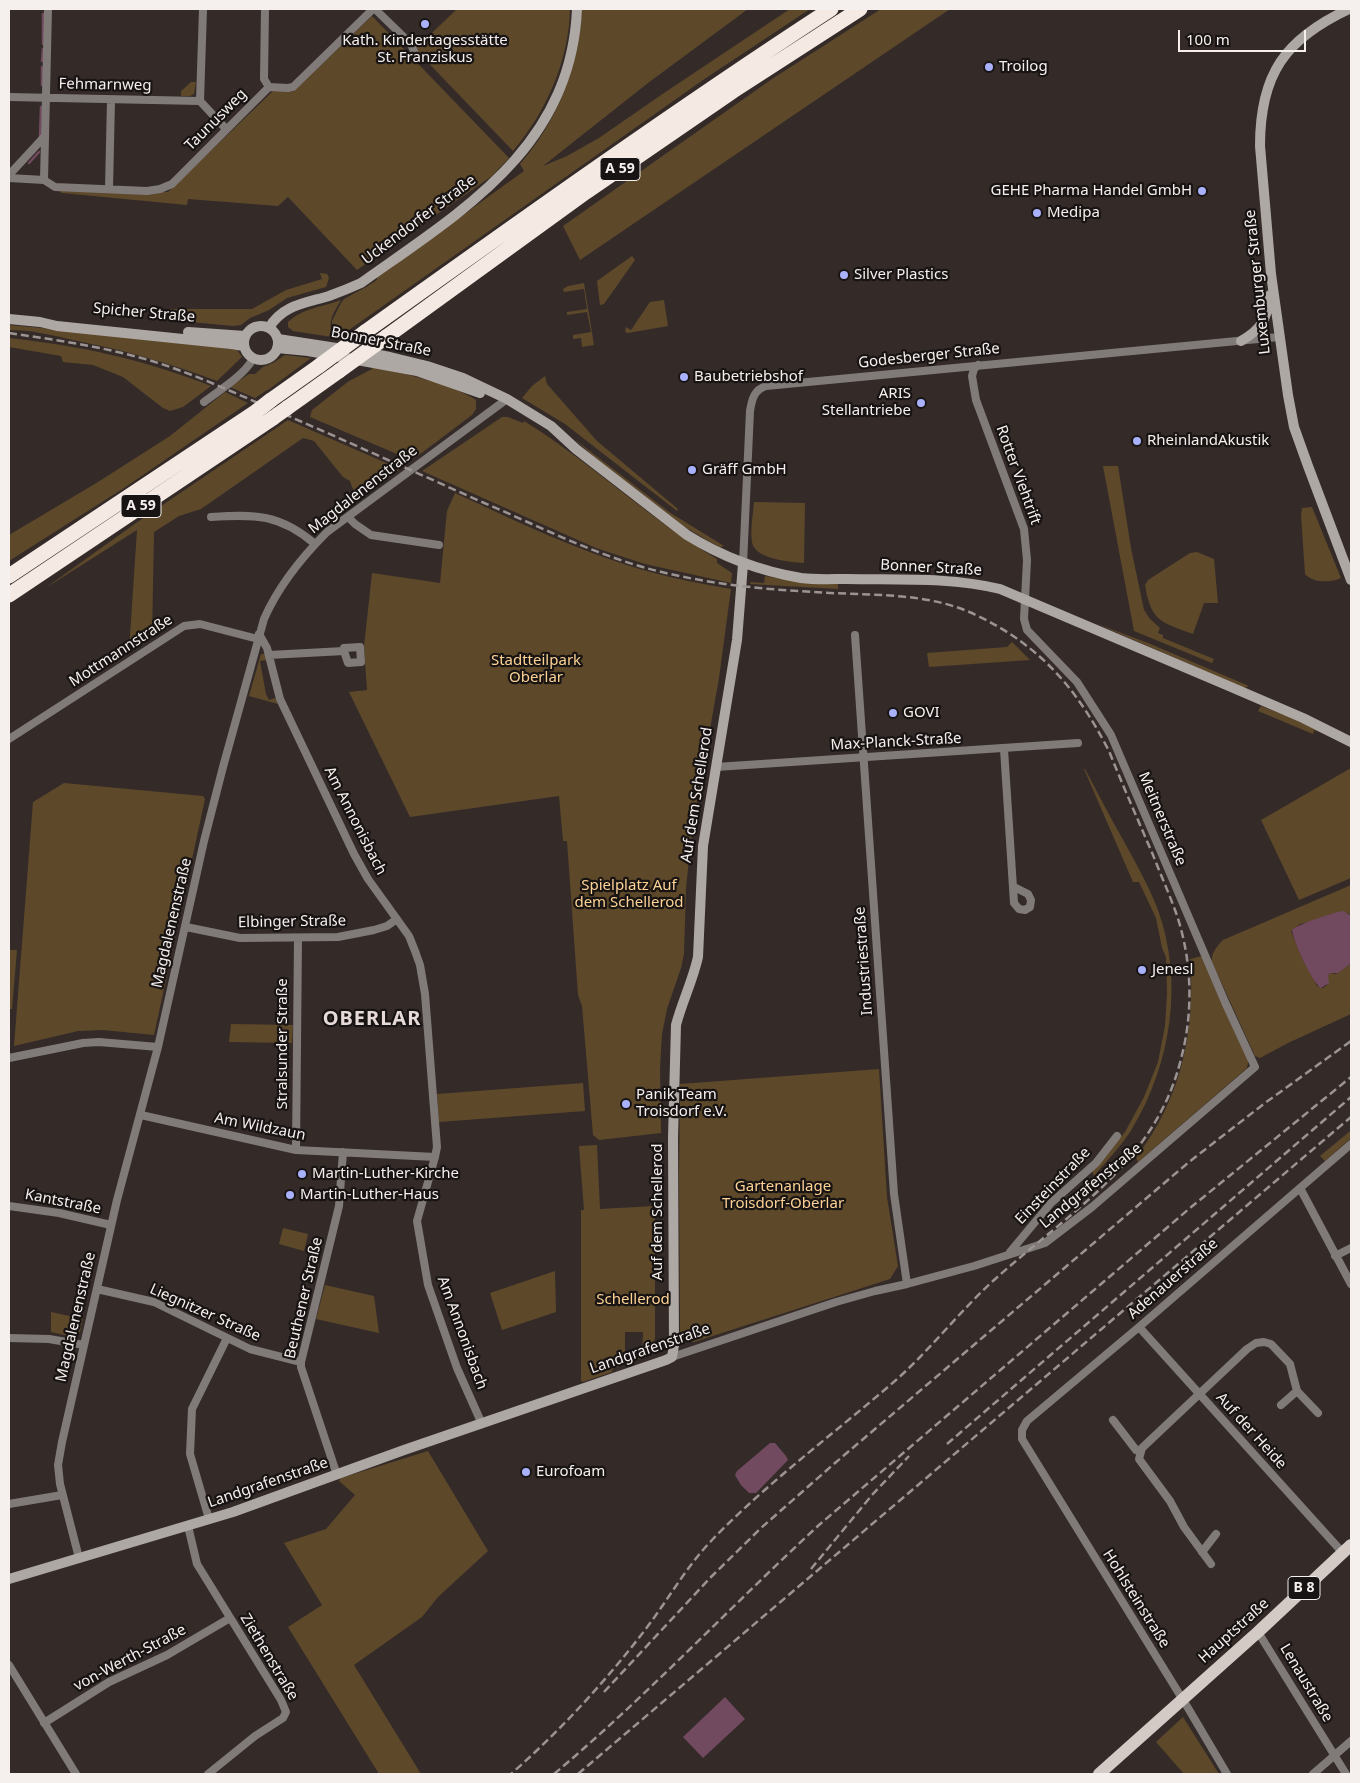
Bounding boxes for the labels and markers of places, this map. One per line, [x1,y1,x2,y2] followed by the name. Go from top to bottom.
[419,18,431,30] marker: Kath. Kindertagesstätte St. Franziskus
[342,32,508,67] place label: Kath. Kindertagesstätte St. Franziskus
[999,58,1048,76] place label: Troilog
[983,61,995,73] marker: Troilog
[991,182,1192,200] place label: GEHE Pharma Handel GmbH
[1196,185,1208,197] marker: GEHE Pharma Handel GmbH
[1047,204,1100,222] place label: Medipa
[1031,207,1043,219] marker: Medipa
[854,266,948,284] place label: Silver Plastics
[838,269,850,281] marker: Silver Plastics
[694,368,803,386] place label: Baubetriebshof
[678,371,690,383] marker: Baubetriebshof
[822,385,911,420] place label: ARIS Stellantriebe
[915,397,927,409] marker: ARIS Stellantriebe
[1147,432,1269,450] place label: RheinlandAkustik
[1131,435,1143,447] marker: RheinlandAkustik
[702,461,787,479] place label: Gräff GmbH
[686,464,698,476] marker: Gräff GmbH
[903,704,940,722] place label: GOVI
[887,707,899,719] marker: GOVI
[1152,961,1193,979] place label: Jenesl
[1136,964,1148,976] marker: Jenesl
[636,1086,727,1121] place label: Panik Team Troisdorf e.V.
[620,1098,632,1110] marker: Panik Team Troisdorf e.V.
[312,1165,459,1183] place label: Martin-Luther-Kirche
[296,1168,308,1180] marker: Martin-Luther-Kirche
[300,1186,439,1204] place label: Martin-Luther-Haus
[284,1189,296,1201] marker: Martin-Luther-Haus
[536,1463,605,1481] place label: Eurofoam
[520,1466,532,1478] marker: Eurofoam

